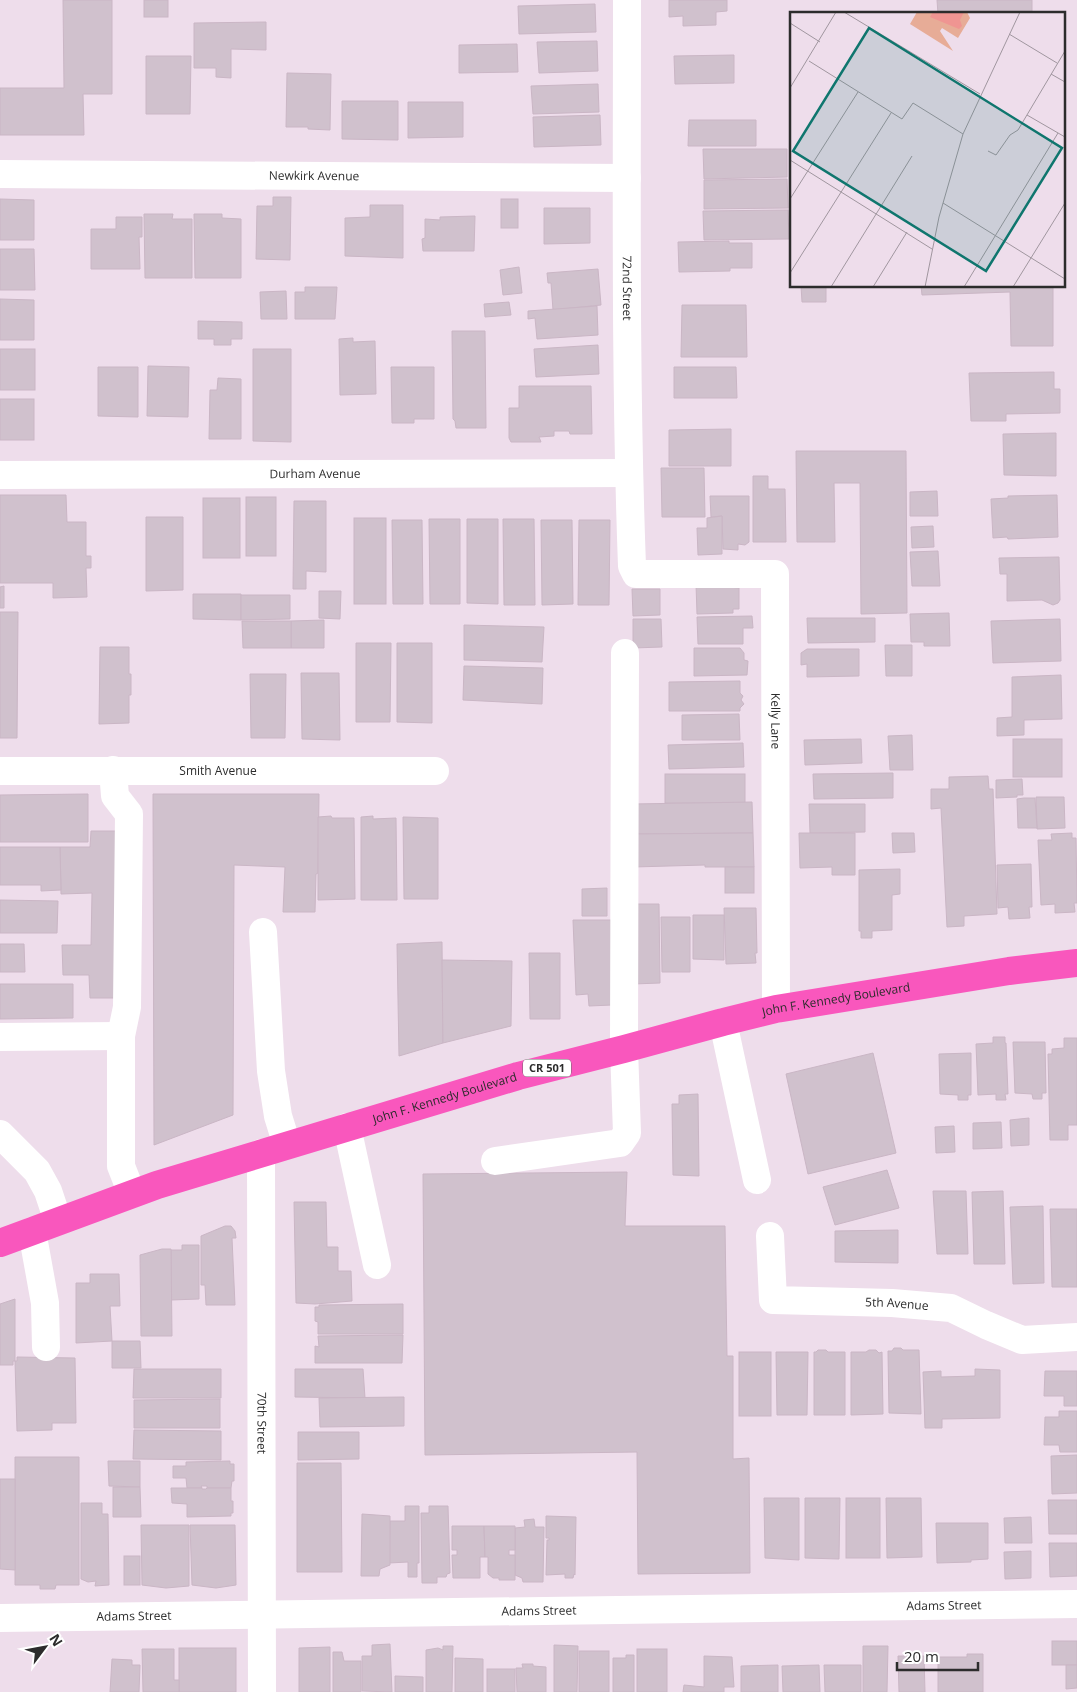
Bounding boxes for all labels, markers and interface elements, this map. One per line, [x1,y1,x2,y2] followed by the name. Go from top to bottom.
[790,12,1064,288] inset map
[269,167,360,184] street label: Newkirk Avenue
[619,255,636,321] street label: 72nd Street
[269,465,361,482] street label: Durham Avenue
[767,693,784,749] street label: Kelly Lane
[179,762,257,779] street label: Smith Avenue
[759,978,911,1020] street label: John F. Kennedy Boulevard
[523,1060,571,1076] road number: CR 501
[369,1068,519,1128] street label: John F. Kennedy Boulevard
[865,1293,929,1314] street label: 5th Avenue
[253,1392,271,1454] street label: 70th Street
[906,1596,982,1614] street label: Adams Street
[501,1602,577,1619] street label: Adams Street
[96,1607,172,1625] street label: Adams Street
[20,1622,70,1672] north arrow
[45,1630,68,1650] text: N
[897,1640,978,1672] scale bar
[904,1646,939,1666] text: 20 m

